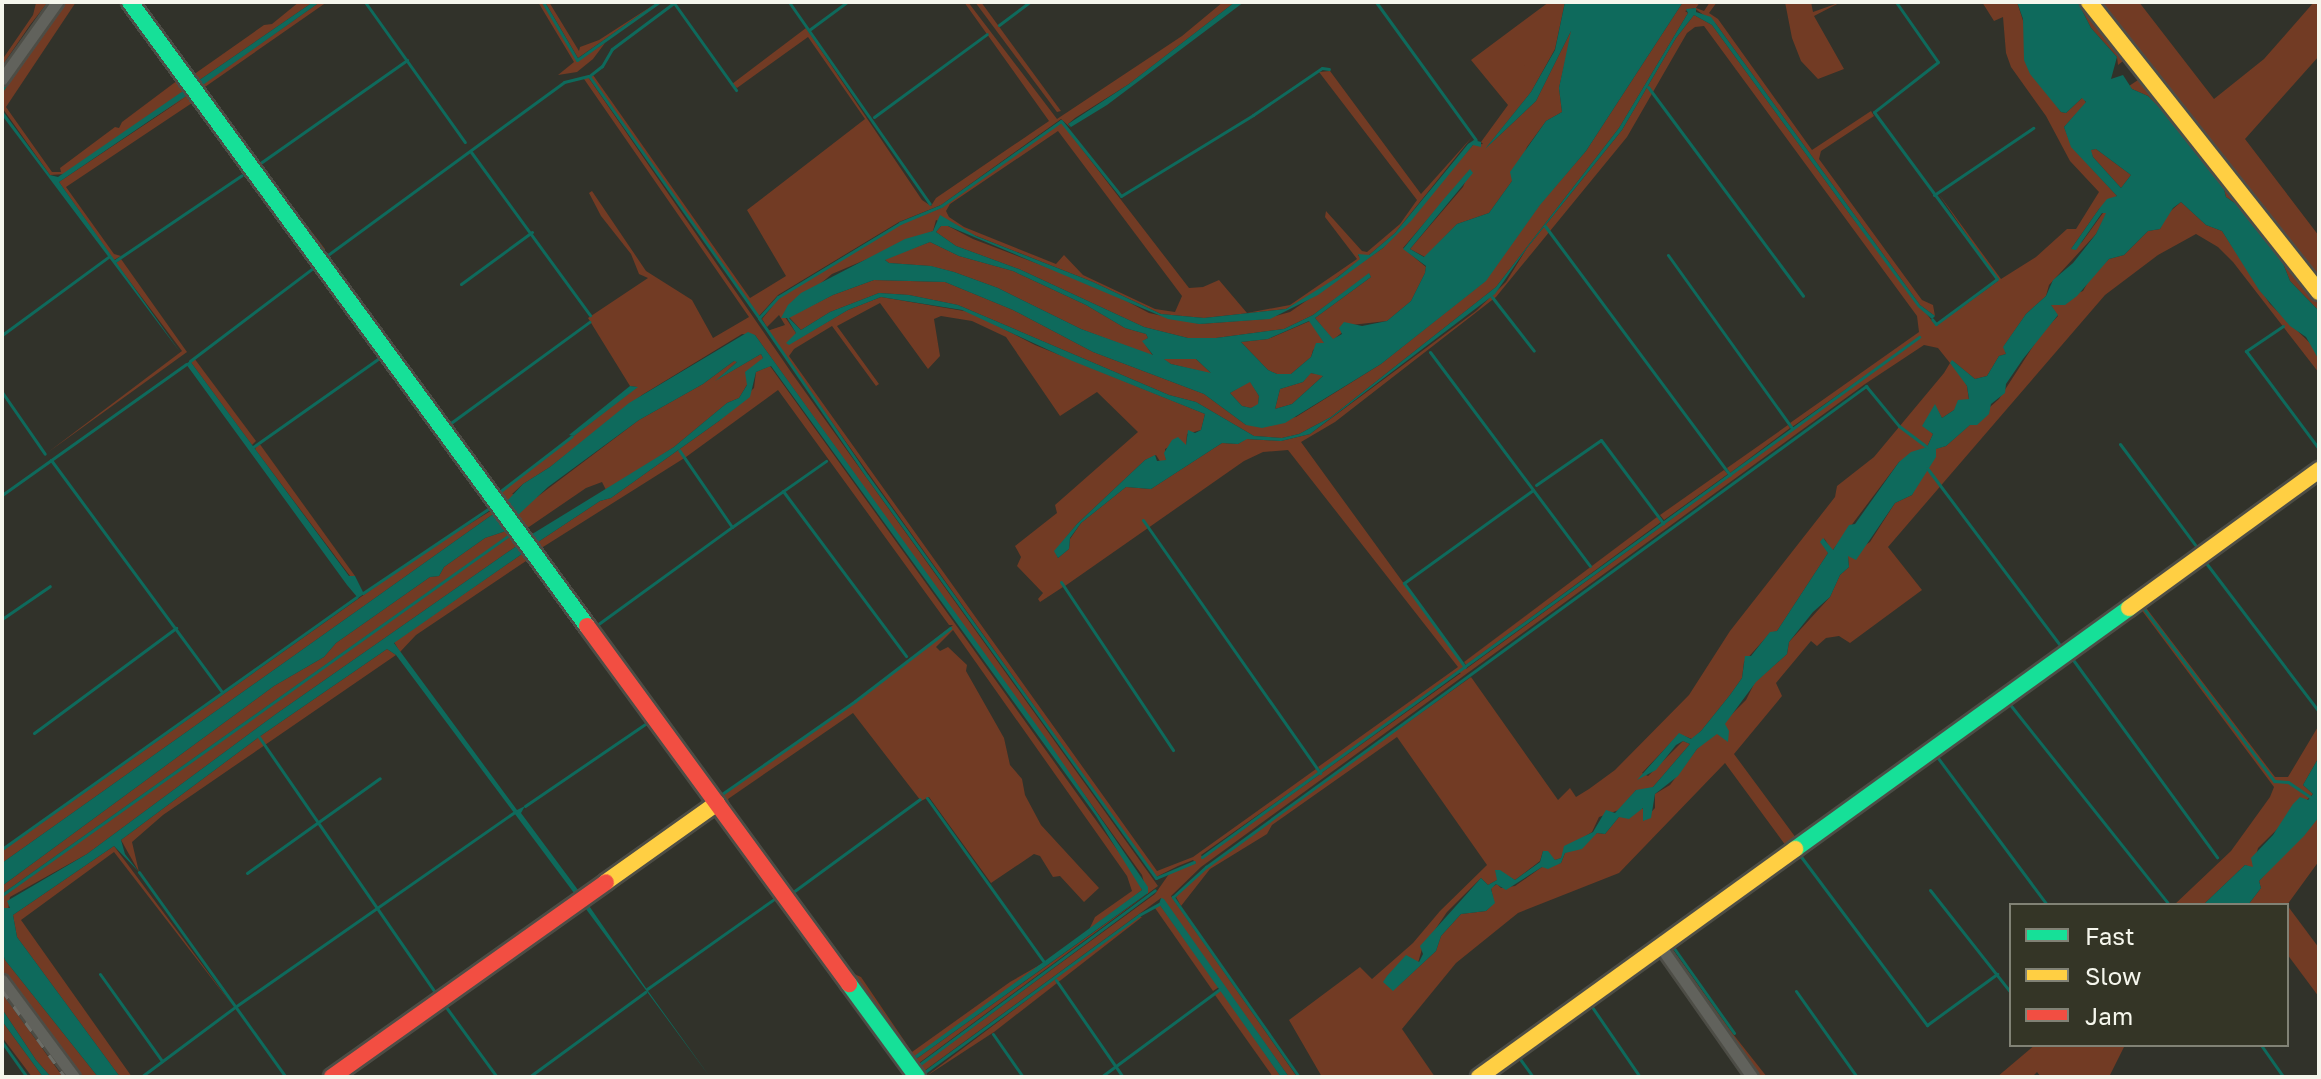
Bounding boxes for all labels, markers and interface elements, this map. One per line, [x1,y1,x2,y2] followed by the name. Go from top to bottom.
[2009,903,2289,1047] legend
[2085,921,2135,950] text: Fast
[2085,961,2141,990] text: Slow
[2085,1001,2133,1030] text: Jam

